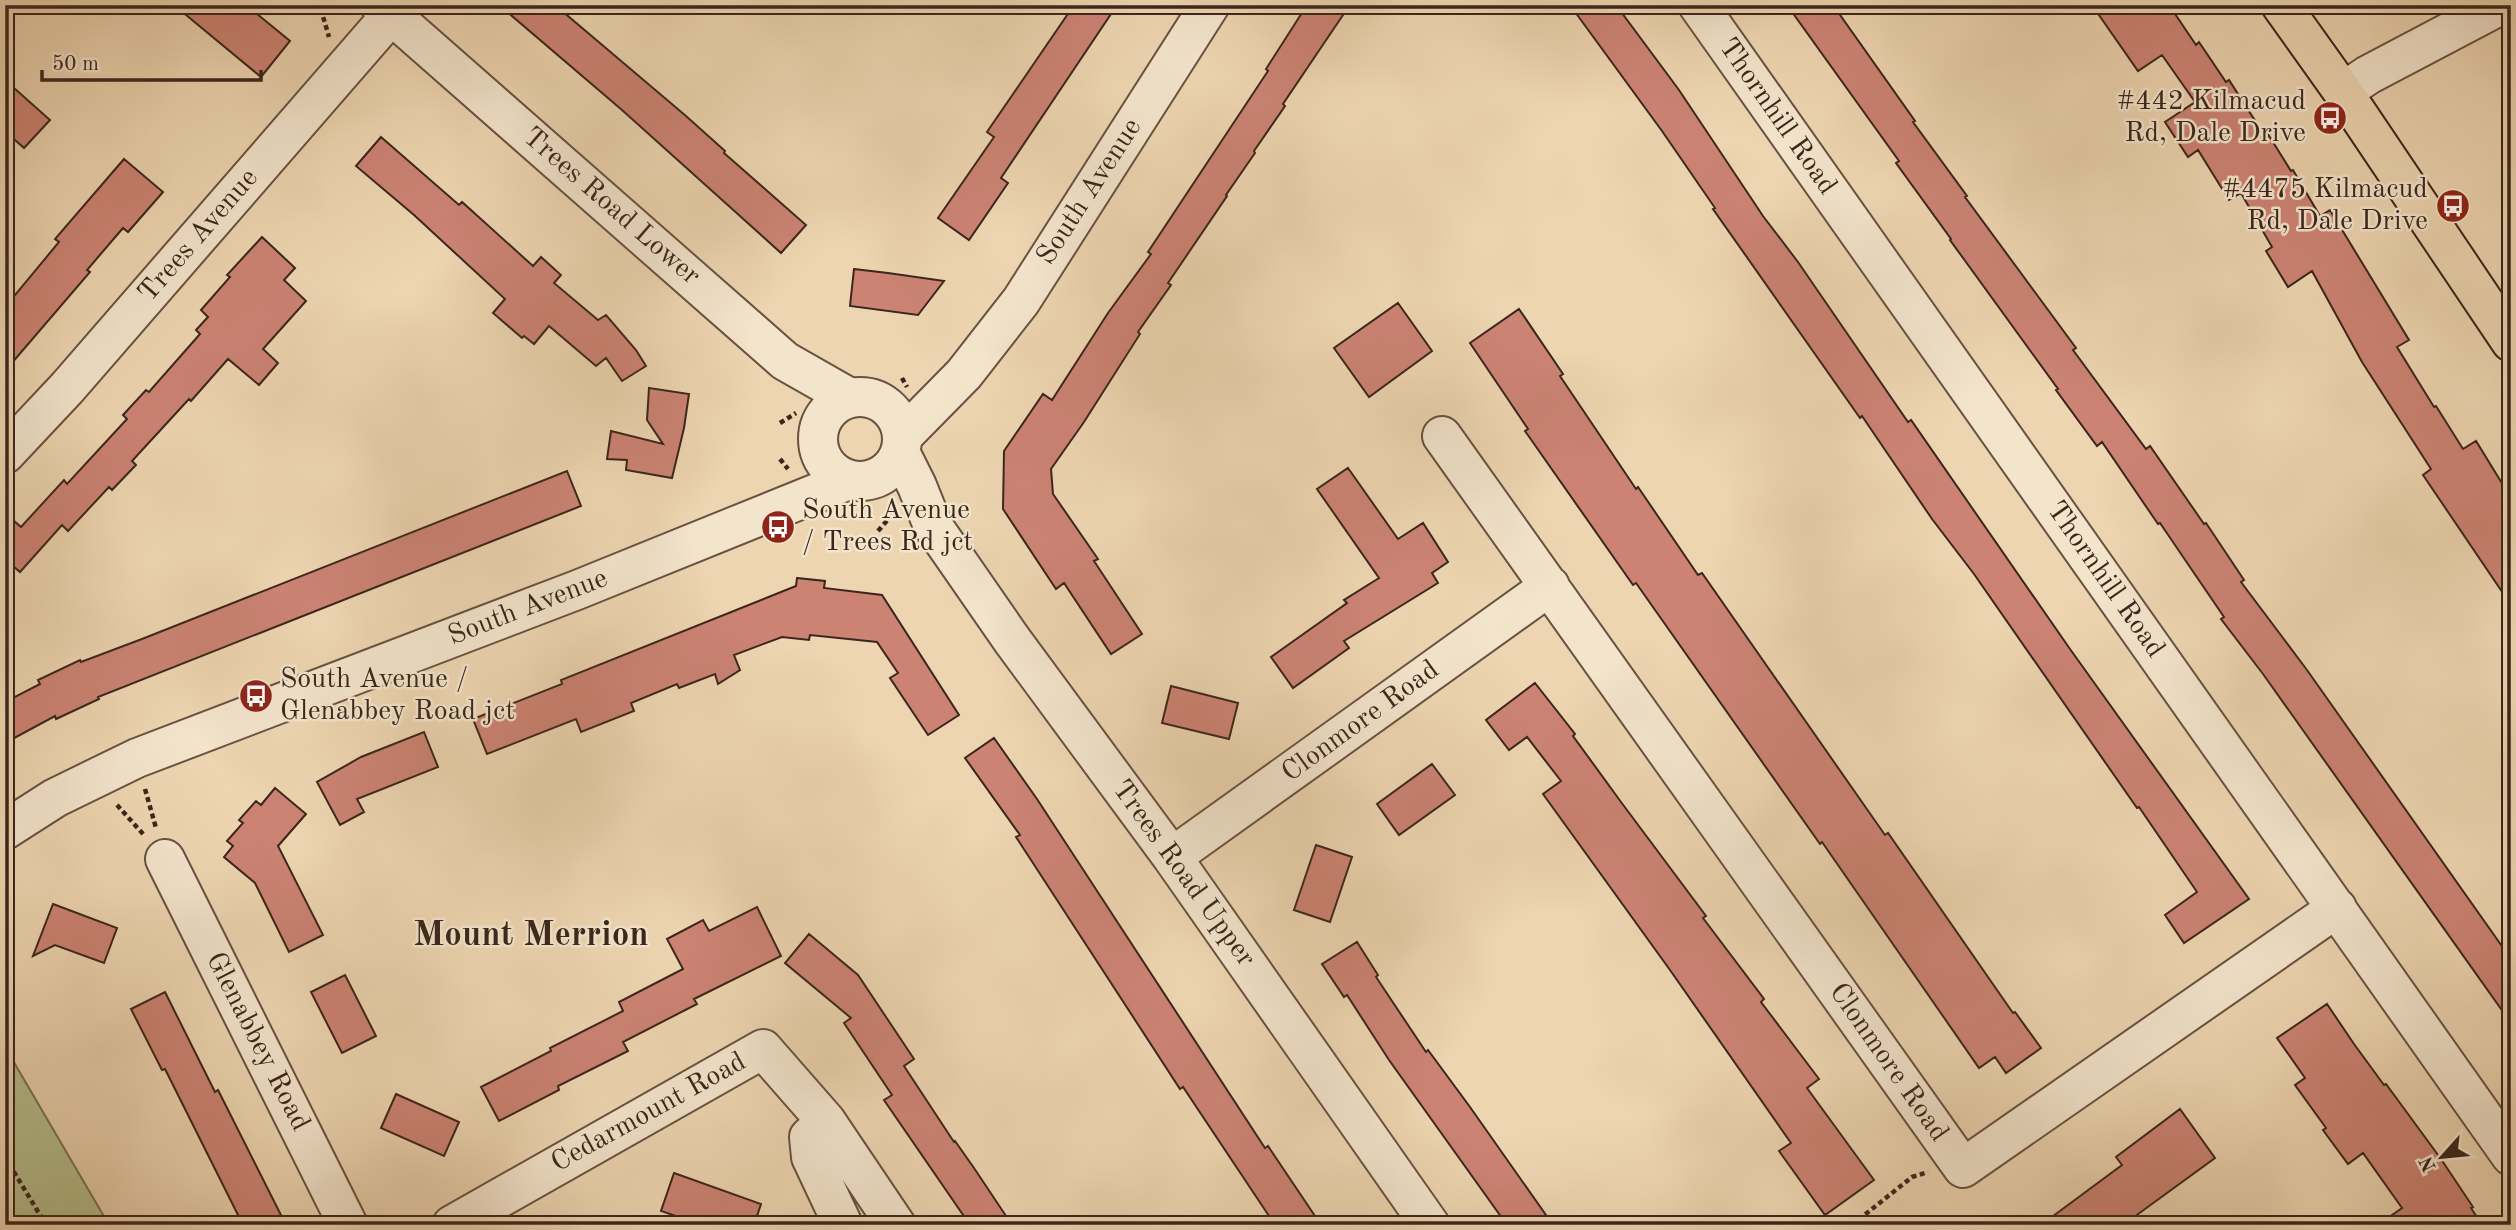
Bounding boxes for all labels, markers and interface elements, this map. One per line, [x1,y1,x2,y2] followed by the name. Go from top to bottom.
[1713,34,1841,200] street label: Thornhill Road
[42,38,261,82] scale bar
[52,54,99,75] text: 50 m
[2116,88,2306,148] place label: #442 Kilmacud Rd, Dale Drive
[2311,99,2349,137] bus stop icon: #442 Kilmacud Rd, Dale Drive
[1033,114,1147,270] street label: South Avenue
[517,123,705,291] street label: Trees Road Lower
[134,164,264,308] street label: Trees Avenue
[2222,176,2428,236] place label: #4475 Kilmacud Rd, Dale Drive
[2434,187,2472,225] bus stop icon: #4475 Kilmacud Rd, Dale Drive
[802,497,973,557] place label: South Avenue / Trees Rd jct
[2041,497,2169,663] street label: Thornhill Road
[759,508,797,546] bus stop icon: South Avenue / Trees Rd jct
[445,565,611,651] street label: South Avenue
[1278,656,1444,788] street label: Clonmore Road
[280,666,515,726] place label: South Avenue / Glenabbey Road jct
[237,677,275,715] bus stop icon: South Avenue / Glenabbey Road jct
[1106,776,1260,972] street label: Trees Road Upper
[413,918,649,953] district label: Mount Merrion
[200,948,314,1136] street label: Glenabbey Road
[1823,979,1953,1147] street label: Clonmore Road
[547,1048,751,1178] street label: Cedarmount Road
[2408,1122,2478,1192] north arrow
[2417,1152,2441,1174] text: N

